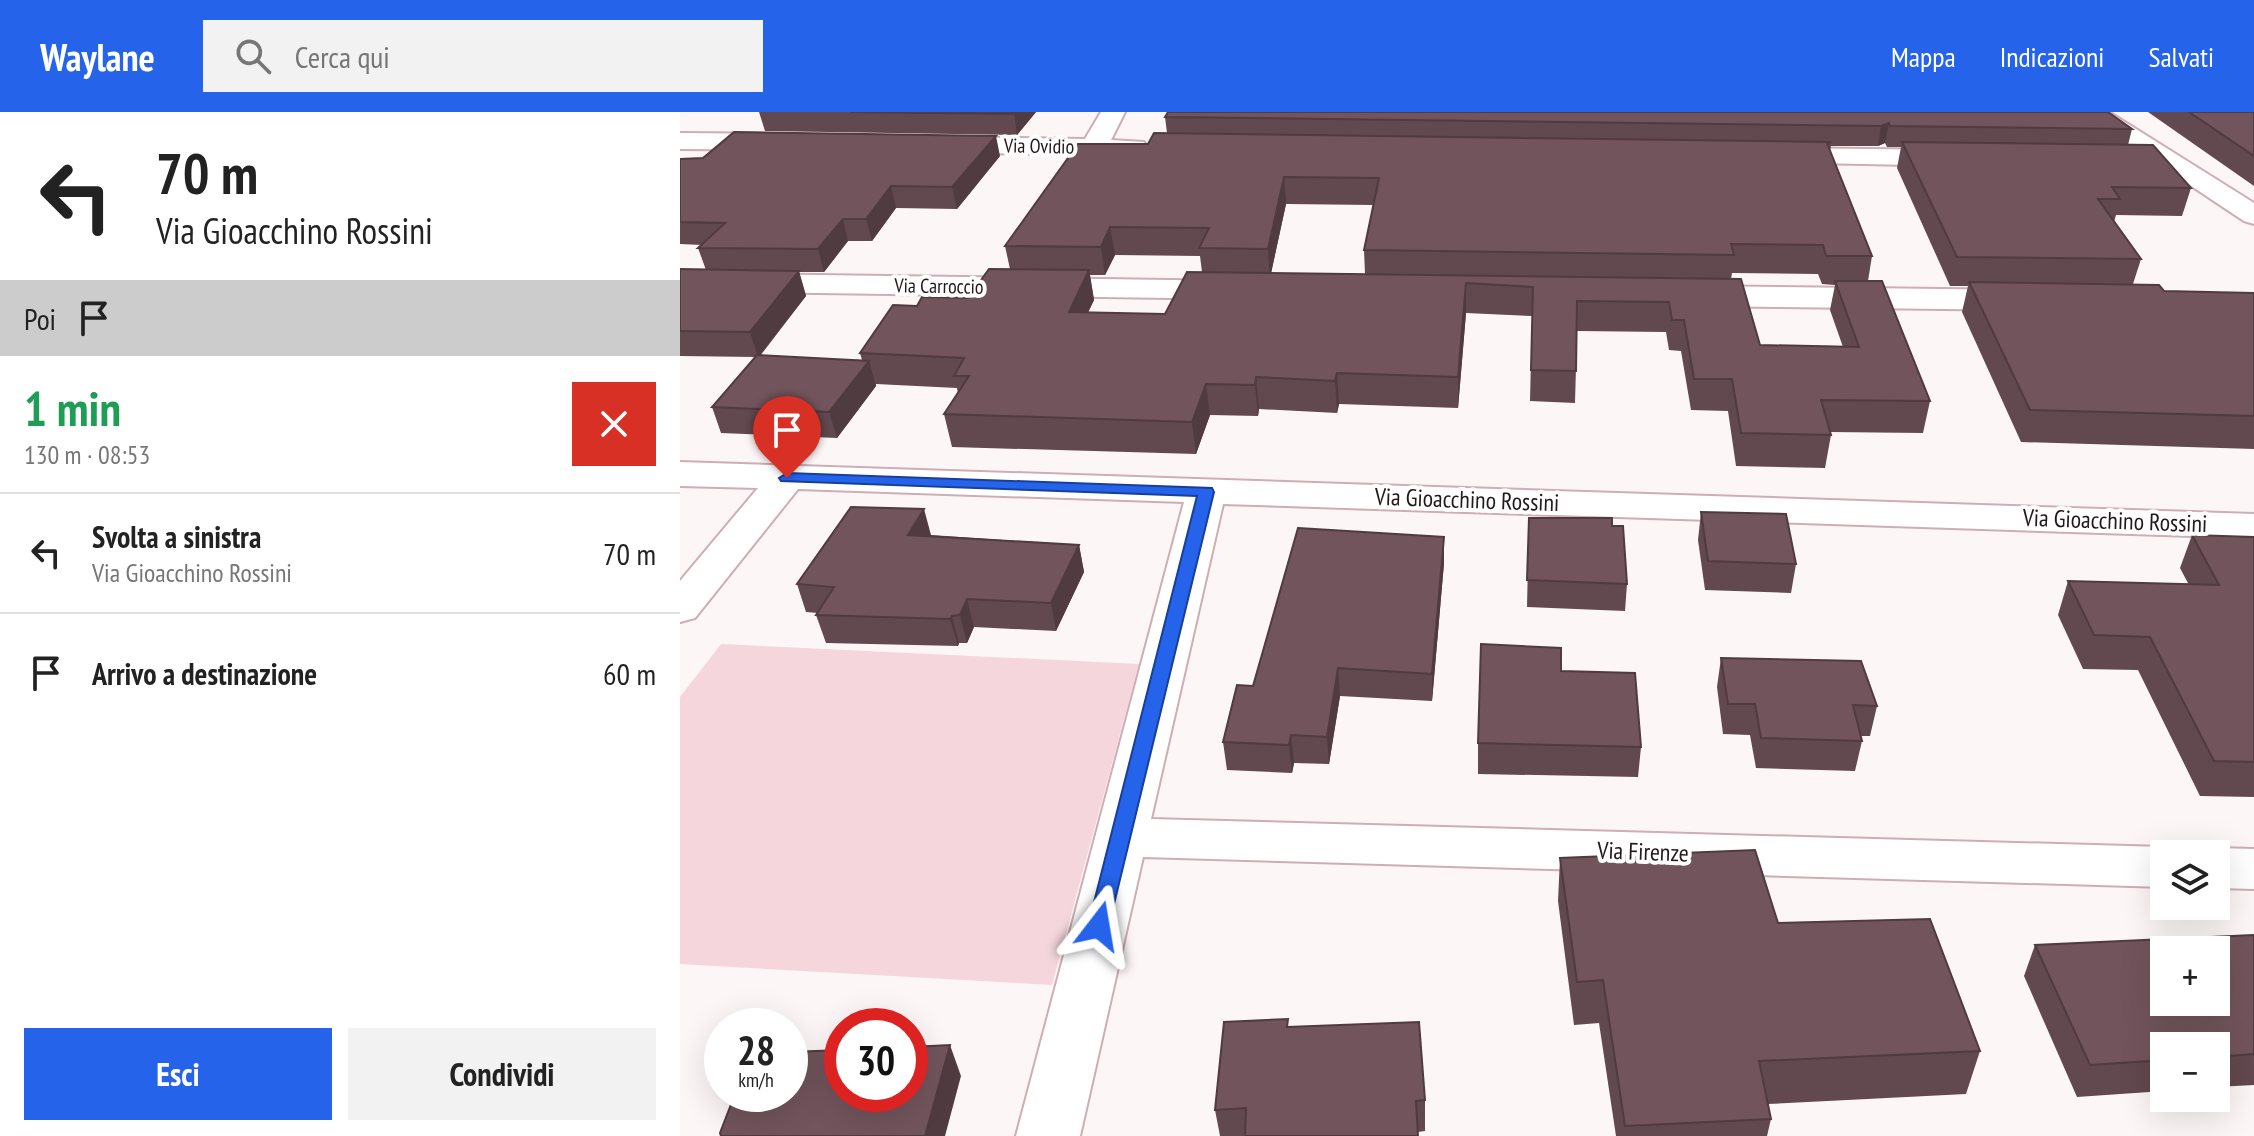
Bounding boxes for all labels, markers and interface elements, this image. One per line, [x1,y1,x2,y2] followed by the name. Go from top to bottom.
[203,20,763,92] search box
[40,32,155,81] text: Waylane
[231,34,275,78] icon: search
[295,37,390,76] text: Cerca qui
[1891,38,1956,75] text: Mappa
[2000,38,2104,75] text: Indicazioni
[2148,38,2214,75] text: Salvati
[1003,132,1074,160] street label: Via Ovidio
[156,137,258,209] text: 70 m
[24,144,128,248] icon: left
[156,207,433,254] text: Via Gioacchino Rossini
[893,272,984,300] street label: Via Carroccio
[72,296,116,340] icon: arrive
[24,299,56,338] text: Poi
[24,377,121,439] text: 1 min
[572,382,656,466] button: close
[753,396,821,478] pin
[765,408,809,452] icon: arrive
[24,438,150,471] text: 130 m · 08:53
[1373,481,1560,518] street label: Via Gioacchino Rossini
[2021,502,2208,539] street label: Via Gioacchino Rossini
[92,517,261,556] text: Svolta a sinistra
[24,531,68,575] icon: left
[603,534,656,573] text: 70 m
[92,556,292,589] text: Via Gioacchino Rossini
[24,651,68,695] icon: arrive
[92,654,317,693] text: Arrivo a destinazione
[603,654,656,693] text: 60 m
[1596,834,1689,869] street label: Via Firenze
[2150,840,2230,1112] map controls
[2150,840,2230,920] button: layers
[1057,884,1141,968] position arrow
[2150,936,2230,1016] button: +
[824,1008,928,1112] speed limit sign: 30
[737,1024,775,1076] text: 28
[24,1028,332,1120] button: Esci
[348,1028,656,1120] button: Condividi
[2150,1032,2230,1112] button: −
[738,1067,774,1093] text: km/h

